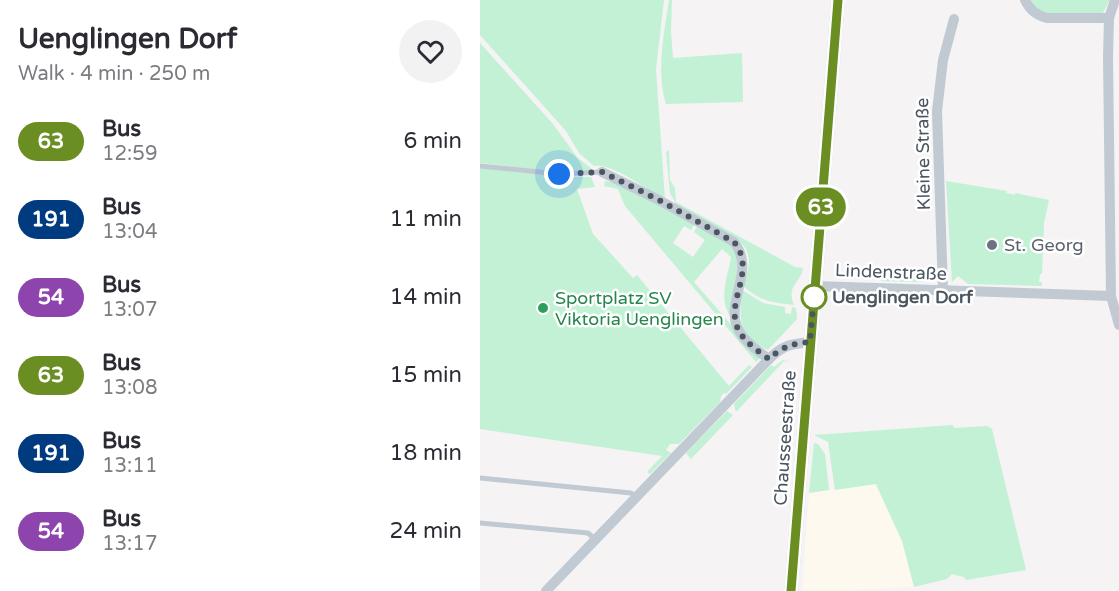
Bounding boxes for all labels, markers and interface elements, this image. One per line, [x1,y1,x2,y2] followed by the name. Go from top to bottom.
[399,20,462,83] button: heart
[18,22,237,56] text: Uenglingen Dorf
[18,62,210,86] text: Walk · 4 min · 250 m
[911,97,935,211] street label: Kleine Straße
[102,116,141,142] text: Bus
[403,128,462,154] text: 6 min
[38,129,64,154] text: 63
[102,142,157,166] text: 12:59
[544,159,574,189] your location
[794,188,848,226] line badge: 63
[102,194,141,220] text: Bus
[808,195,834,220] text: 63
[390,206,462,232] text: 11 min
[31,207,71,232] text: 191
[102,220,157,244] text: 13:04
[1004,234,1084,256] place label: St. Georg
[985,238,999,252] marker: St. Georg
[835,259,947,285] street label: Lindenstraße
[102,272,141,298] text: Bus
[390,284,462,310] text: 14 min
[801,284,827,310] marker: Uenglingen Dorf
[38,285,64,310] text: 54
[832,286,974,308] place label: Uenglingen Dorf
[555,287,724,330] place label: Sportplatz SV Viktoria Uenglingen
[102,298,157,322] text: 13:07
[536,301,550,315] marker: Sportplatz SV Viktoria Uenglingen
[102,350,141,376] text: Bus
[390,362,462,388] text: 15 min
[38,363,64,388] text: 63
[769,370,801,506] street label: Chausseestraße
[102,376,157,400] text: 13:08
[102,428,141,454] text: Bus
[390,440,462,466] text: 18 min
[31,441,71,466] text: 191
[102,454,157,478] text: 13:11
[102,506,141,532] text: Bus
[390,518,462,544] text: 24 min
[38,519,64,544] text: 54
[102,532,157,556] text: 13:17

